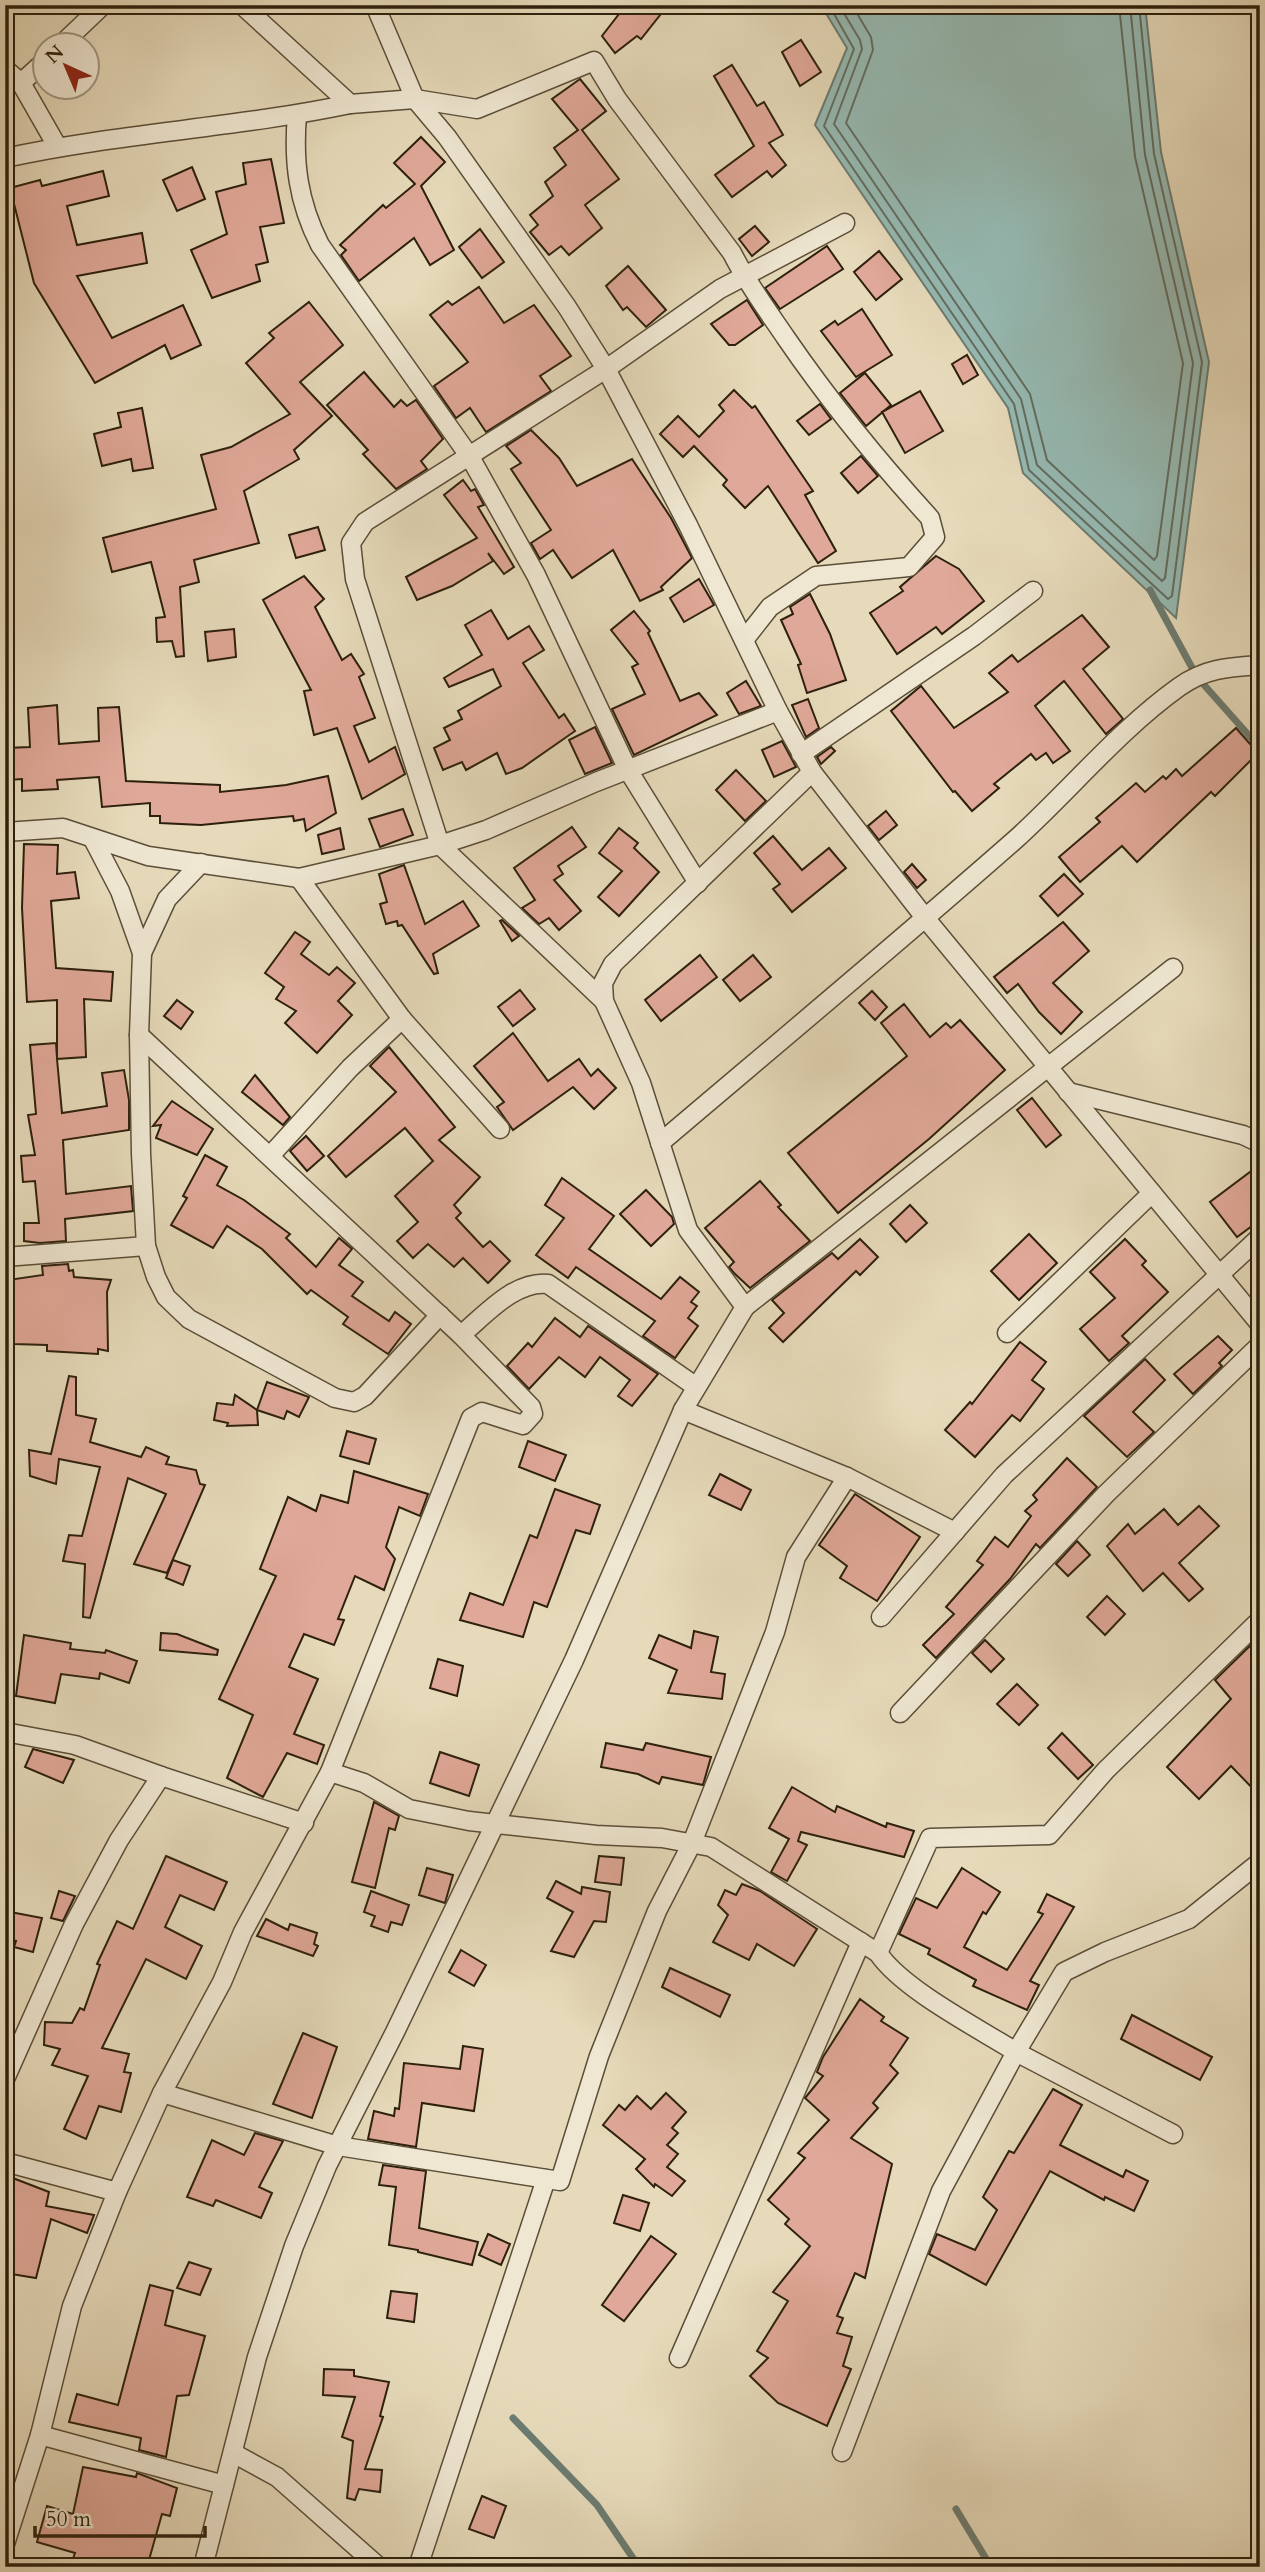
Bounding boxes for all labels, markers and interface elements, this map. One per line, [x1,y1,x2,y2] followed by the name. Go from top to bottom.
[32,32,102,102] north arrow
[40,39,70,70] text: N
[35,2495,205,2539] scale bar
[46,2505,91,2534] text: 50 m

